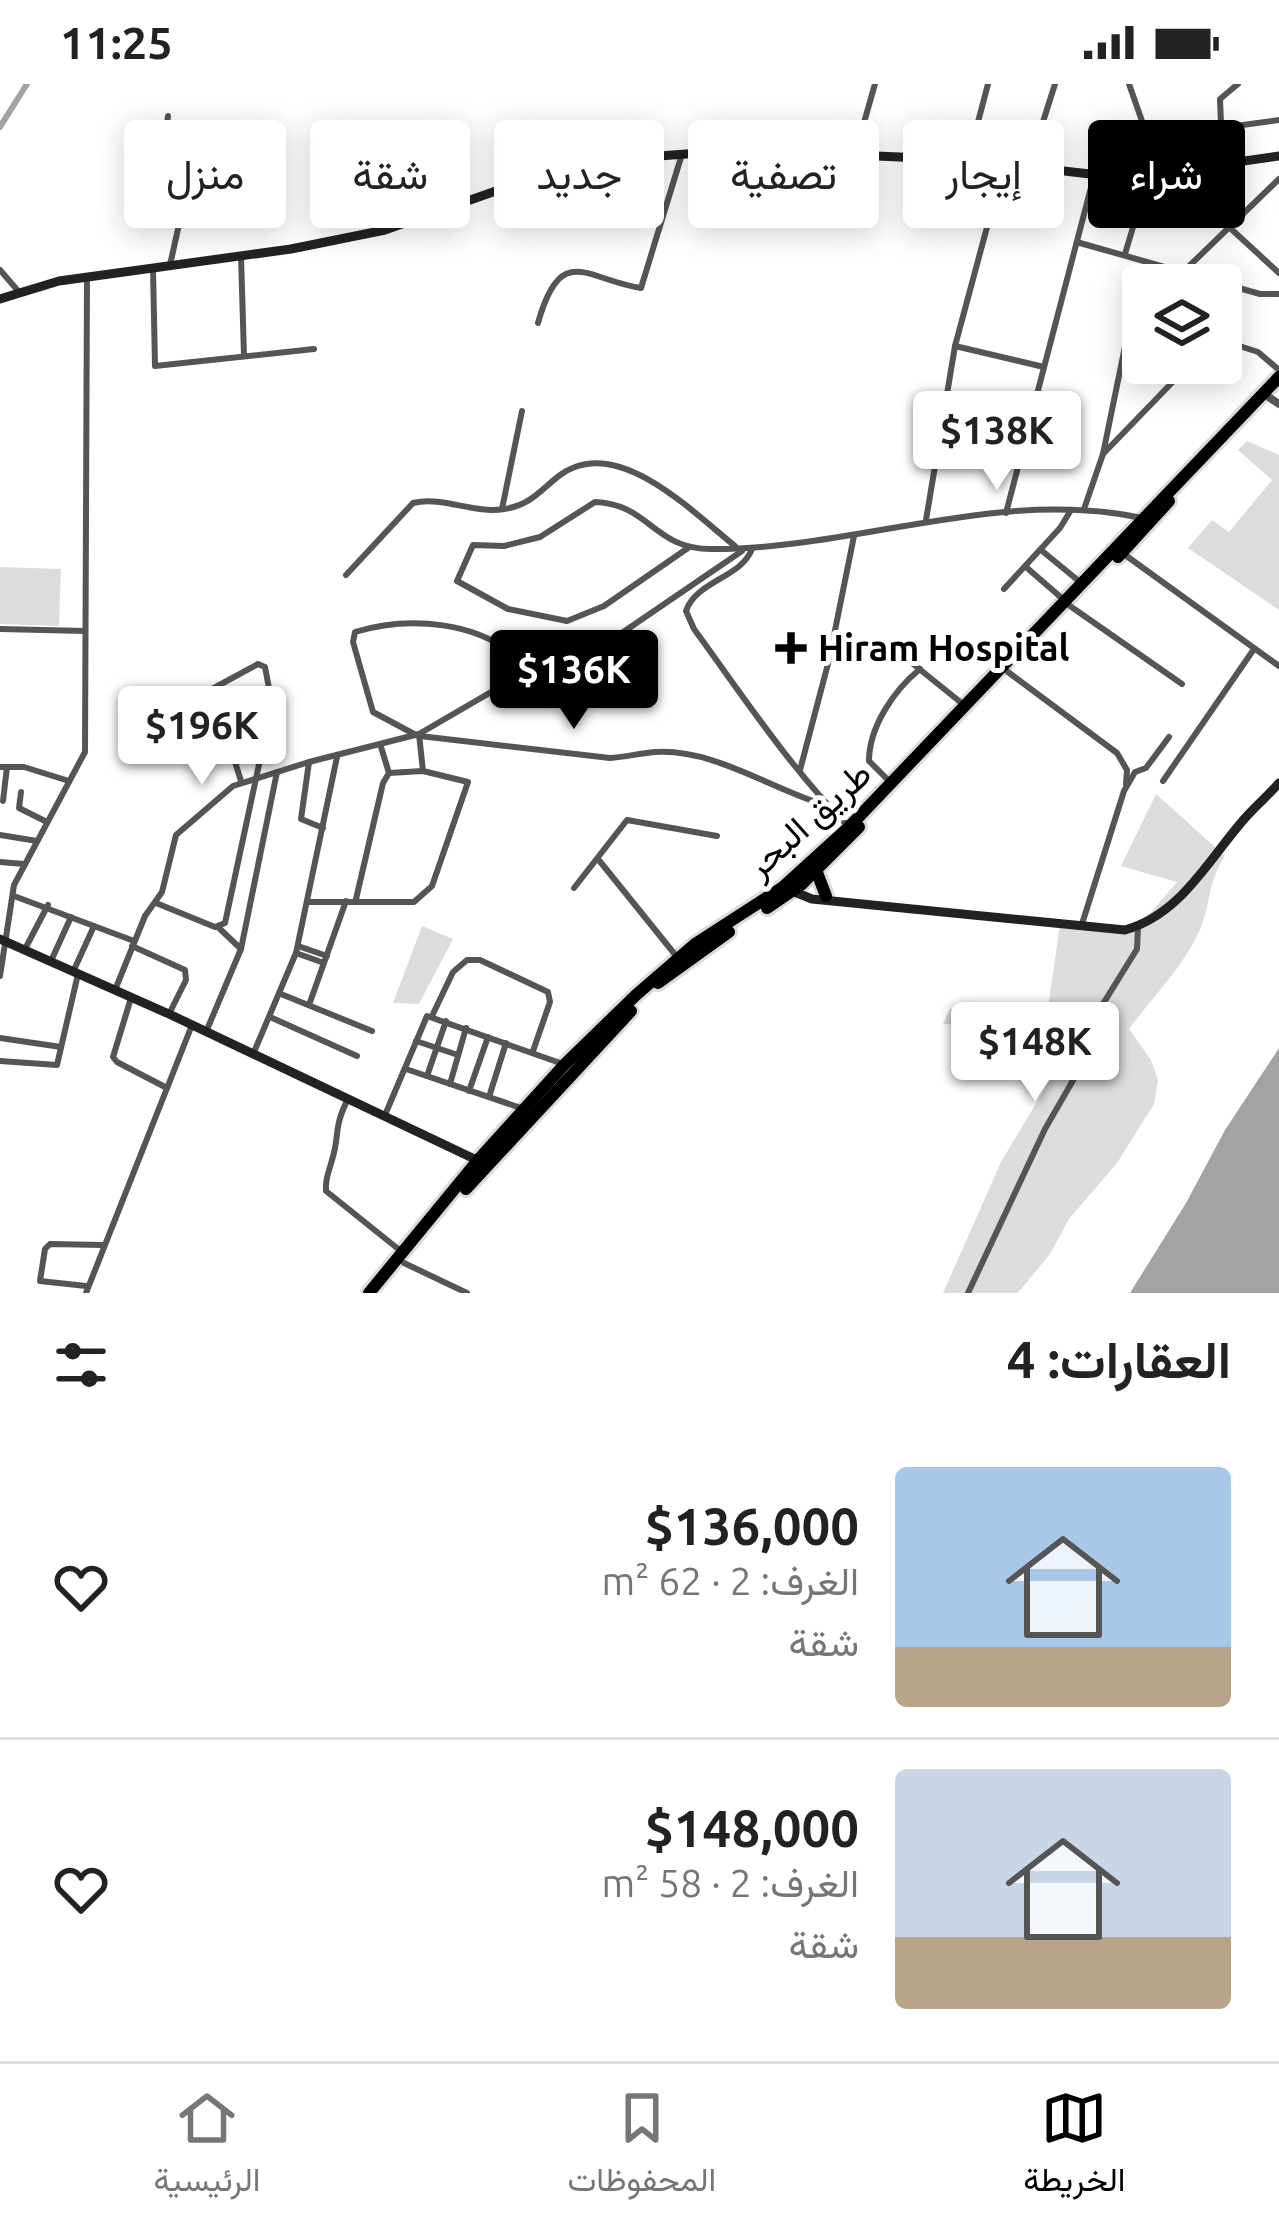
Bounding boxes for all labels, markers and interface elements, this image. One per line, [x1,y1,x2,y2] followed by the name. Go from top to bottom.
[60,17,173,68] text: 11:25
[124,120,286,228] chip: منزل
[310,120,470,228] chip: شقة
[494,120,664,228] chip: جديد
[688,120,879,228] chip: تصفية
[903,120,1064,228] chip: إيجار
[1088,120,1245,228] chip: شراء
[1122,264,1242,384] map controls
[1122,264,1242,384] button: layers
[913,391,1081,493] pin: $138K
[940,408,1054,451] text: $138K
[818,627,1070,668] place label: Hiram Hospital
[490,630,658,732] pin: $136K
[775,632,807,664] marker: Hiram Hospital
[517,647,631,690] text: $136K
[118,686,286,788] pin: $196K
[145,703,259,746] text: $196K
[736,752,881,888] street label: طريق البحر
[951,1002,1119,1104] pin: $148K
[978,1019,1092,1062] text: $148K
[1007,1330,1231,1388] text: العقارات: 4
[48,1332,114,1398] icon: filters
[645,1497,859,1555] text: $136,000
[991,1515,1135,1659] icon: home
[48,1554,114,1620] icon: heart
[602,1559,859,1602] text: الغرف: 2 · 62 m²
[789,1620,859,1663] text: شقة
[645,1799,859,1857] text: $148,000
[991,1817,1135,1961] icon: home
[48,1856,114,1922] icon: heart
[602,1861,859,1904] text: الغرف: 2 · 58 m²
[789,1922,859,1965] text: شقة
[154,2085,260,2209] tab: الرئيسية
[567,2085,716,2209] tab: المحفوظات
[1023,2085,1125,2209] tab: الخريطة

